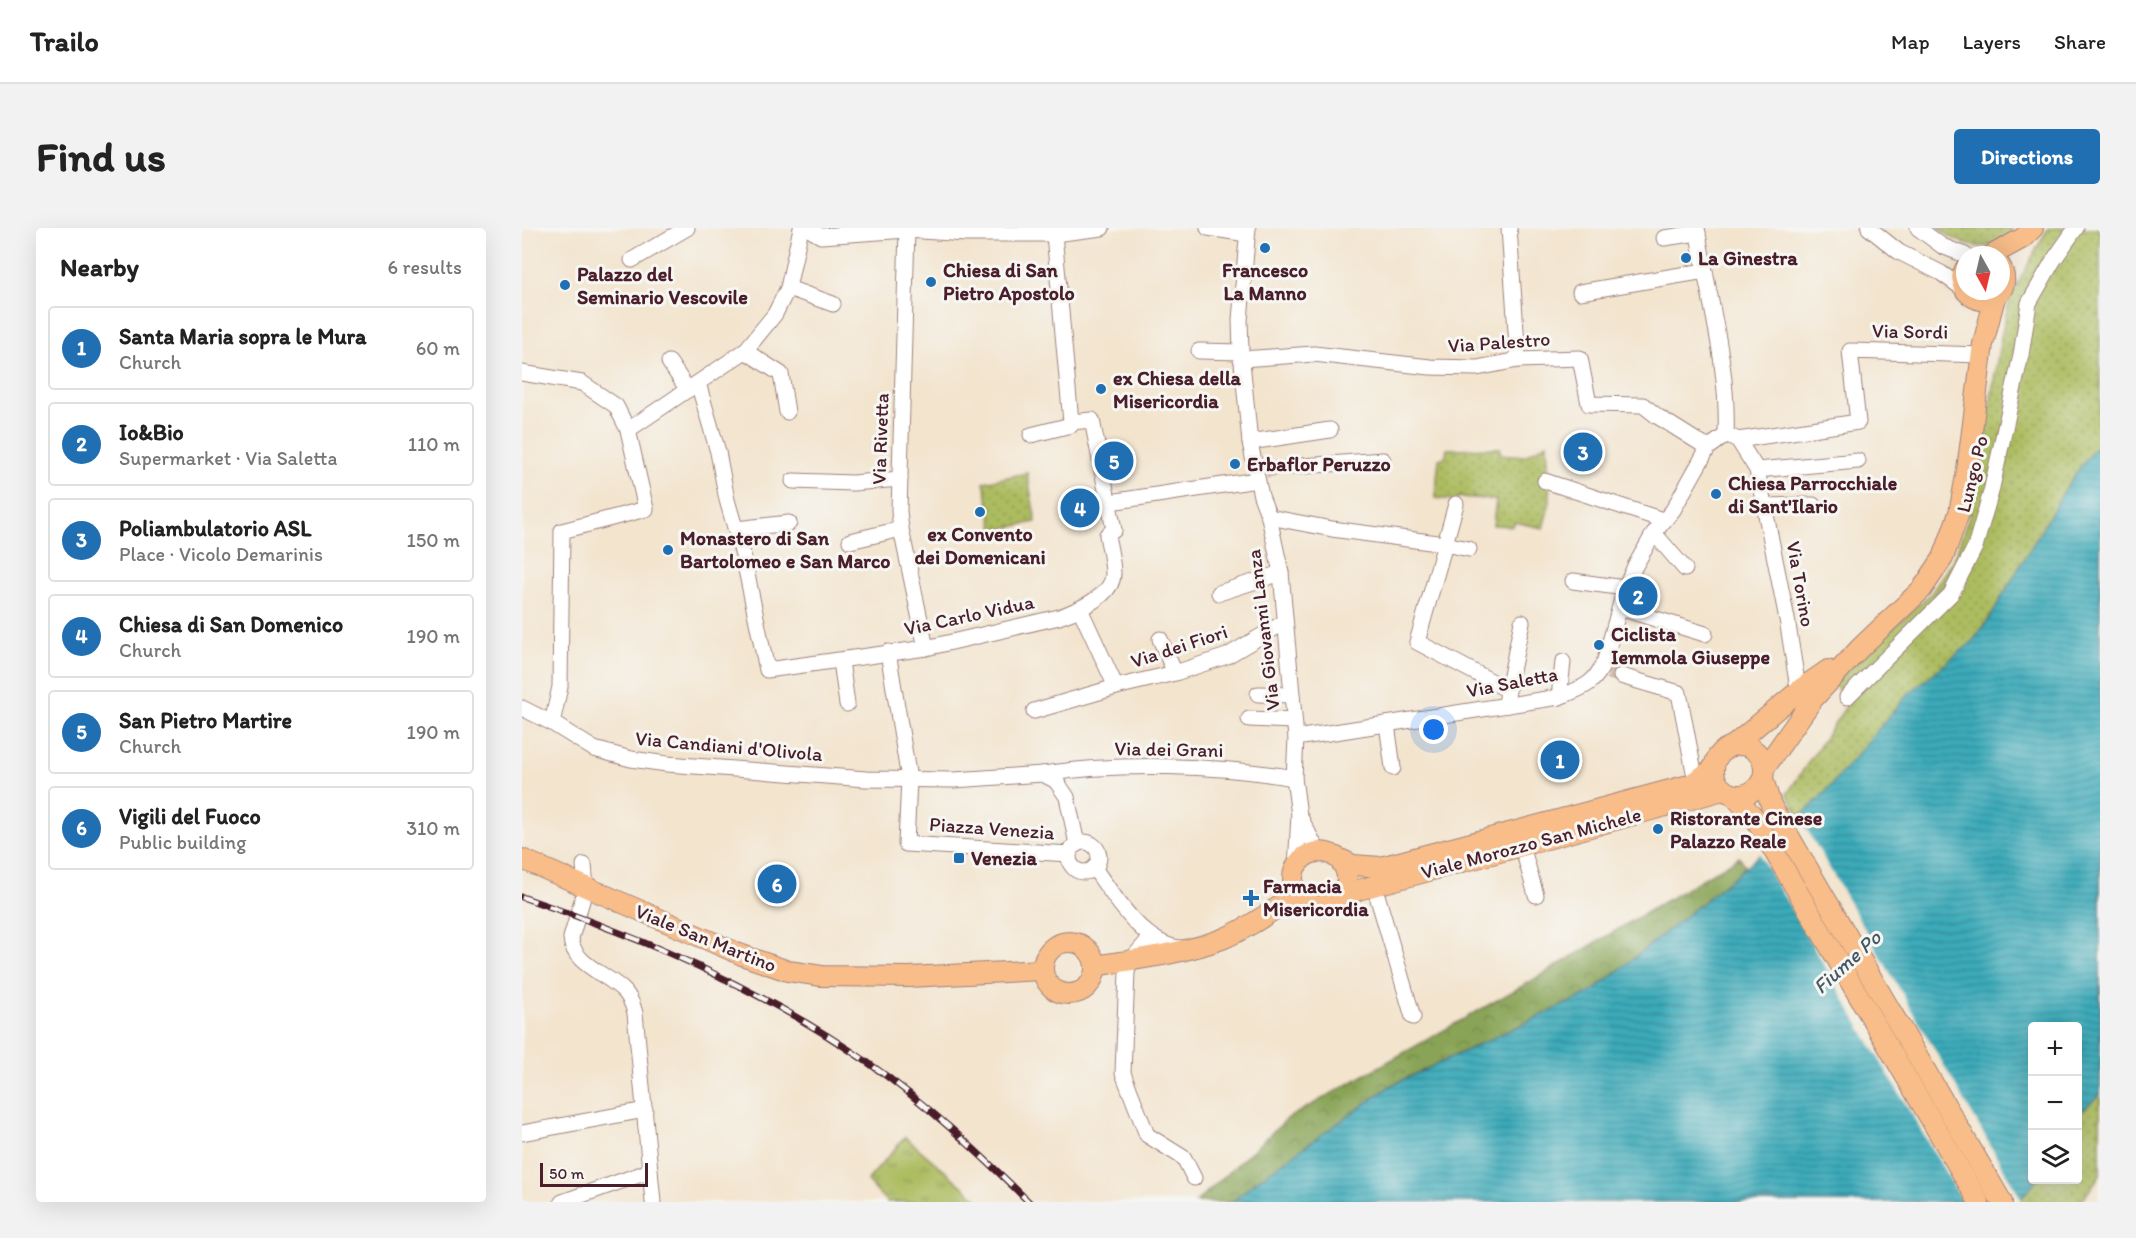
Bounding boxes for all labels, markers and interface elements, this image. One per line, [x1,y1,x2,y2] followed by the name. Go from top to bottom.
[30,24,99,58] text: Trailo
[1891,29,1930,54] text: Map
[1963,29,2021,54] text: Layers
[2054,29,2106,54] text: Share
[1954,129,2100,184] button: Directions
[36,131,166,182] text: Find us
[1258,241,1272,255] marker: Francesco La Manno
[1698,246,1798,270] place label: La Ginestra
[1956,246,2010,300] north arrow
[60,251,139,283] text: Nearby
[1679,251,1693,265] marker: La Ginestra
[388,255,462,279] text: 6 results
[943,258,1075,306] place label: Chiesa di San Pietro Apostolo
[1222,258,1308,305] place label: Francesco La Manno
[577,262,748,309] place label: Palazzo del Seminario Vescovile
[924,275,938,289] marker: Chiesa di San Pietro Apostolo
[558,278,572,292] marker: Palazzo del Seminario Vescovile
[1872,318,1948,344] street label: Via Sordi
[119,323,366,350] text: Santa Maria sopra le Mura
[1447,326,1551,358] street label: Via Palestro
[77,336,86,360] text: 1
[416,336,460,360] text: 60 m
[119,350,181,374] text: Church
[1113,366,1242,413] place label: ex Chiesa della Misericordia
[1094,382,1108,396] marker: ex Chiesa della Misericordia
[866,393,894,485] street label: Via Rivetta
[119,419,184,446] text: Io&Bio
[1564,430,1602,474] pin: 3
[76,432,87,456] text: 2
[408,432,460,456] text: 110 m
[1951,433,1993,515] street label: Lungo Po
[1094,438,1134,484] pin: 5
[119,446,337,470] text: Supermarket · Via Saletta
[1247,452,1391,476] place label: Erbaflor Peruzzo
[1228,457,1242,471] marker: Erbaflor Peruzzo
[1728,471,1898,518] place label: Chiesa Parrocchiale di Sant'Ilario
[1060,486,1100,530] pin: 4
[1709,487,1723,501] marker: Chiesa Parrocchiale di Sant'Ilario
[973,505,987,519] marker: ex Convento dei Domenicani
[119,515,311,542] text: Poliambulatorio ASL
[914,522,1046,569] place label: ex Convento dei Domenicani
[680,526,890,573] place label: Monastero di San Bartolomeo e San Marco
[76,528,87,552] text: 3
[407,528,460,552] text: 150 m
[1782,539,1820,629] street label: Via Torino
[119,542,323,566] text: Place · Vicolo Demarinis
[661,543,675,557] marker: Monastero di San Bartolomeo e San Marco
[1241,548,1285,712] street label: Via Giovanni Lanza
[1618,574,1658,619] pin: 2
[902,589,1037,640] street label: Via Carlo Vidua
[119,611,343,638] text: Chiesa di San Domenico
[1128,619,1230,673] street label: Via dei Fiori
[1611,622,1770,670] place label: Ciclista Iemmola Giuseppe
[75,624,88,648] text: 4
[407,624,460,648] text: 190 m
[119,638,181,662] text: Church
[1592,638,1606,652] marker: Ciclista Iemmola Giuseppe
[1464,661,1560,703] street label: Via Saletta
[119,707,292,734] text: San Pietro Martire
[1419,715,1448,744] your location
[76,720,87,744] text: 5
[407,720,460,744] text: 190 m
[634,726,824,766] street label: Via Candiani d'Olivola
[119,734,181,758] text: Church
[1114,736,1224,762] street label: Via dei Grani
[1540,738,1580,782] pin: 1
[1418,802,1644,884] street label: Viale Morozzo San Michele
[119,803,261,830] text: Vigili del Fuoco
[1670,806,1823,853] place label: Ristorante Cinese Palazzo Reale
[928,812,1056,844] street label: Piazza Venezia
[76,816,87,840] text: 6
[406,816,460,840] text: 310 m
[1651,822,1665,836] marker: Ristorante Cinese Palazzo Reale
[119,830,246,854] text: Public building
[971,846,1037,870] place label: Venezia
[952,851,966,865] marker: Venezia
[758,862,796,906] pin: 6
[1263,874,1369,921] place label: Farmacia Misericordia
[1244,891,1258,905] marker: Farmacia Misericordia
[632,899,780,977] street label: Viale San Martino
[1808,924,1887,999] water label: Fiume Po
[2028,1022,2082,1184] map controls
[2028,1022,2082,1076] button: +
[2028,1076,2082,1130] button: −
[2028,1130,2082,1184] button: layers
[540,1160,648,1188] scale bar
[549,1164,584,1183] text: 50 m

